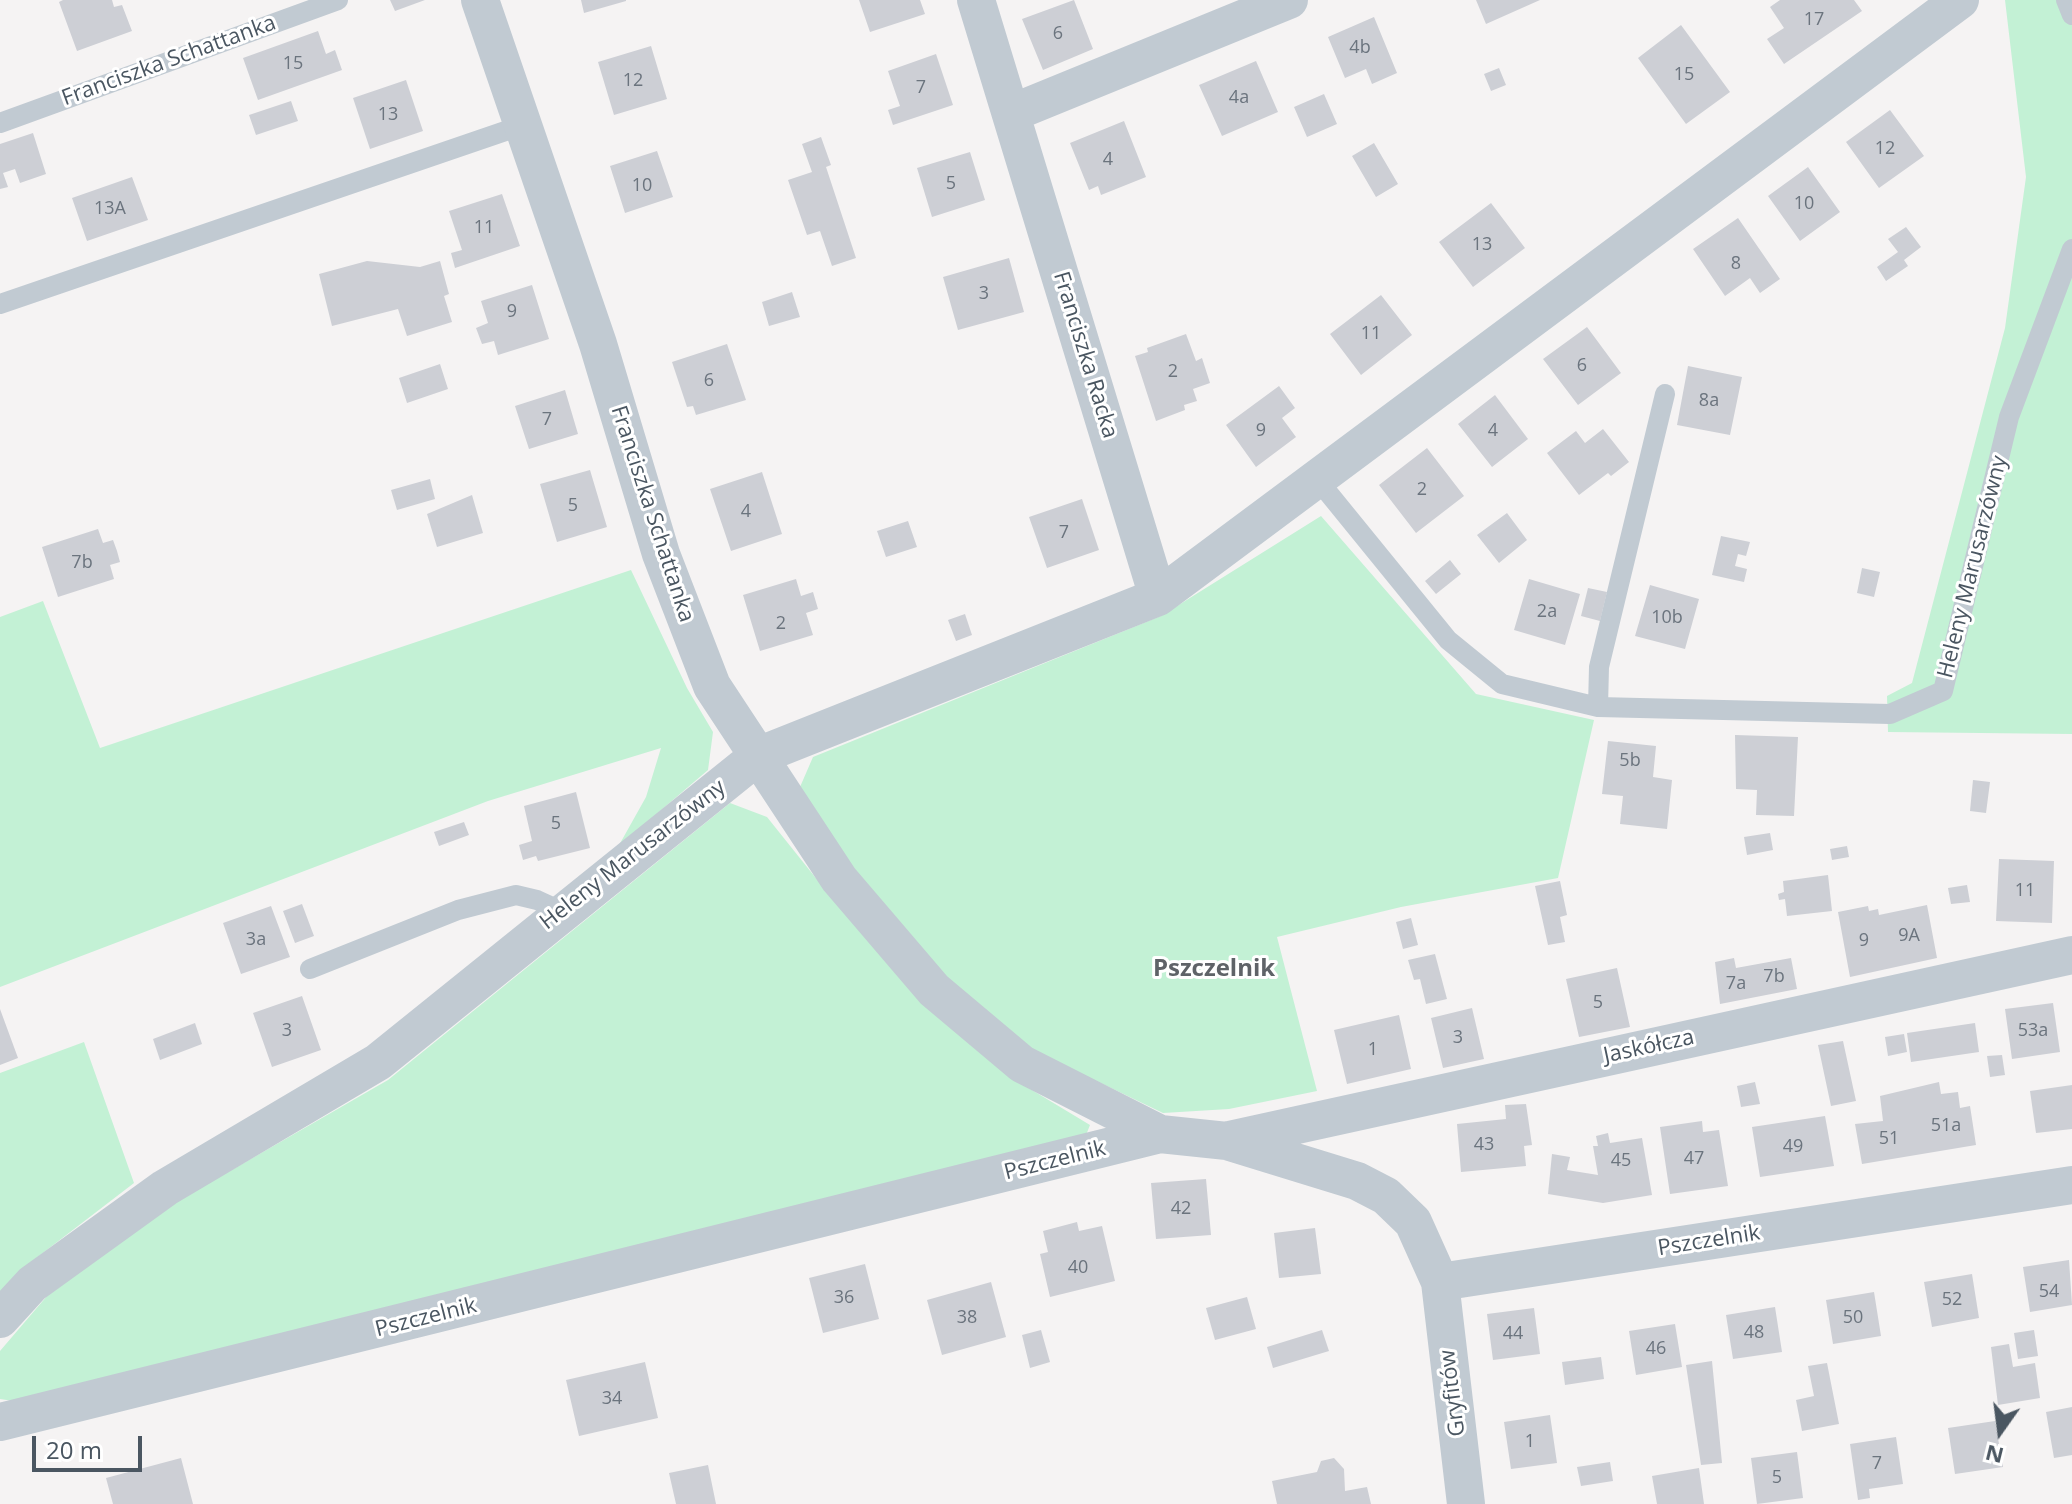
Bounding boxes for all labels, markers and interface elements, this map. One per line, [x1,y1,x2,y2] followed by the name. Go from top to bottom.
[1804,9,1824,31] house number: 17
[58,10,280,112] street label: Franciszka Schattanka
[1053,23,1063,45] house number: 6
[1349,37,1371,59] house number: 4b
[283,53,303,75] house number: 15
[1674,64,1694,86] house number: 15
[623,70,643,92] house number: 12
[916,77,926,99] house number: 7
[1229,87,1249,109] house number: 4a
[378,104,398,126] house number: 13
[1875,138,1895,160] house number: 12
[1103,149,1113,171] house number: 4
[946,173,956,195] house number: 5
[632,175,652,197] house number: 10
[1794,193,1814,215] house number: 10
[94,198,126,220] house number: 13A
[474,217,494,239] house number: 11
[1472,234,1492,256] house number: 13
[1731,253,1741,275] house number: 8
[1047,269,1123,441] street label: Franciszka Racka
[979,283,989,305] house number: 3
[507,301,517,323] house number: 9
[1361,323,1381,345] house number: 11
[1577,355,1587,377] house number: 6
[1168,361,1178,383] house number: 2
[704,370,714,392] house number: 6
[1699,390,1719,412] house number: 8a
[605,402,699,626] street label: Franciszka Schattanka
[542,409,552,431] house number: 7
[1256,420,1266,442] house number: 9
[1488,420,1498,442] house number: 4
[1933,453,2013,681] street label: Heleny Marusarzówny
[1417,479,1427,501] house number: 2
[568,495,578,517] house number: 5
[741,501,751,523] house number: 4
[1059,522,1069,544] house number: 7
[71,552,93,574] house number: 7b
[1537,601,1557,623] house number: 2a
[1651,607,1683,629] house number: 10b
[776,613,786,635] house number: 2
[1619,750,1641,772] house number: 5b
[535,774,731,936] street label: Heleny Marusarzówny
[551,813,561,835] house number: 5
[2015,880,2035,902] house number: 11
[1898,925,1920,947] house number: 9A
[246,929,266,951] house number: 3a
[1859,930,1869,952] house number: 9
[1153,955,1275,983] district label: Pszczelnik
[1763,966,1785,988] house number: 7b
[1726,973,1746,995] house number: 7a
[1593,992,1603,1014] house number: 5
[282,1020,292,1042] house number: 3
[2018,1020,2048,1042] house number: 53a
[1601,1025,1697,1069] street label: Jaskółcza
[1453,1027,1463,1049] house number: 3
[1368,1039,1378,1061] house number: 1
[1931,1115,1961,1137] house number: 51a
[1879,1128,1899,1150] house number: 51
[1474,1134,1494,1156] house number: 43
[1002,1136,1108,1186] street label: Pszczelnik
[1783,1136,1803,1158] house number: 49
[1684,1148,1704,1170] house number: 47
[1611,1150,1631,1172] house number: 45
[1171,1198,1191,1220] house number: 42
[1656,1220,1762,1262] street label: Pszczelnik
[1068,1257,1088,1279] house number: 40
[2039,1281,2059,1303] house number: 54
[834,1287,854,1309] house number: 36
[1942,1289,1962,1311] house number: 52
[373,1293,479,1343] street label: Pszczelnik
[957,1307,977,1329] house number: 38
[1843,1307,1863,1329] house number: 50
[1744,1322,1764,1344] house number: 48
[1503,1323,1523,1345] house number: 44
[1646,1338,1666,1360] house number: 46
[1435,1348,1471,1438] street label: Gryfitów
[602,1388,622,1410] house number: 34
[1960,1392,2040,1472] north arrow
[36,1420,146,1470] scale bar
[1525,1431,1535,1453] house number: 1
[46,1433,102,1466] text: 20 m
[1982,1439,2007,1472] text: N
[1872,1453,1882,1475] house number: 7
[1772,1467,1782,1489] house number: 5

